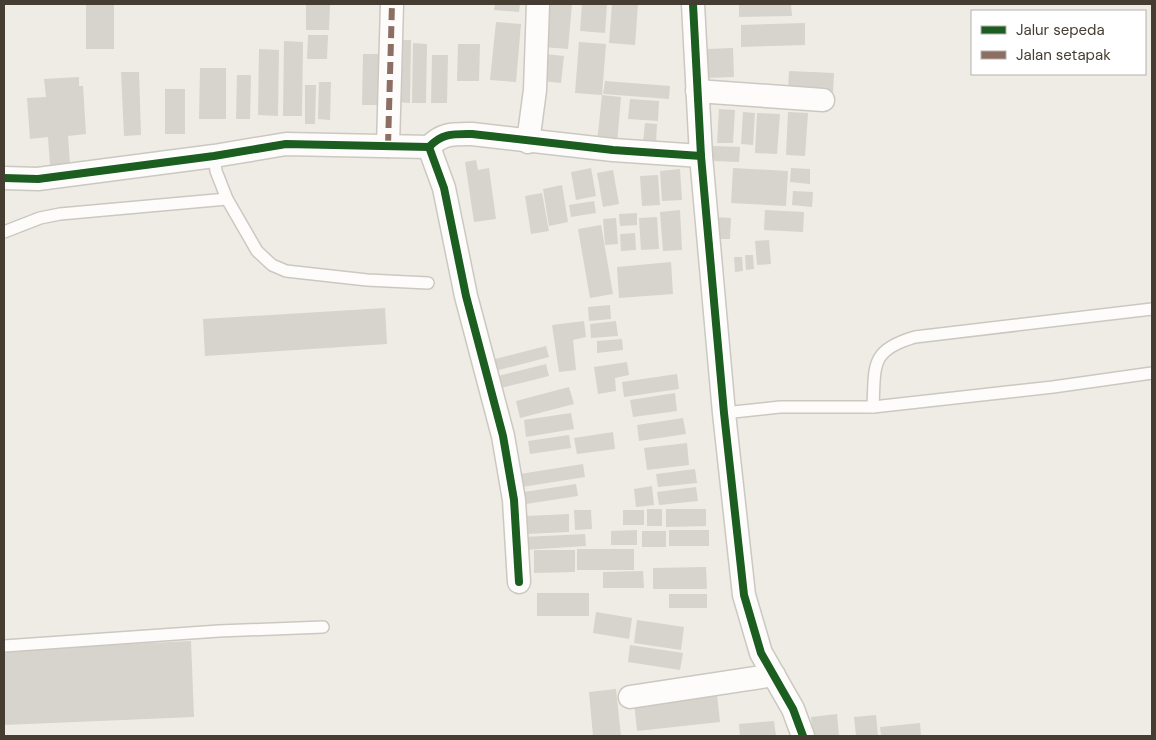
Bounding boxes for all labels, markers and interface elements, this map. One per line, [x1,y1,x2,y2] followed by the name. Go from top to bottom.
[971,10,1146,75] legend
[1016,20,1105,40] text: Jalur sepeda
[1016,45,1111,65] text: Jalan setapak

